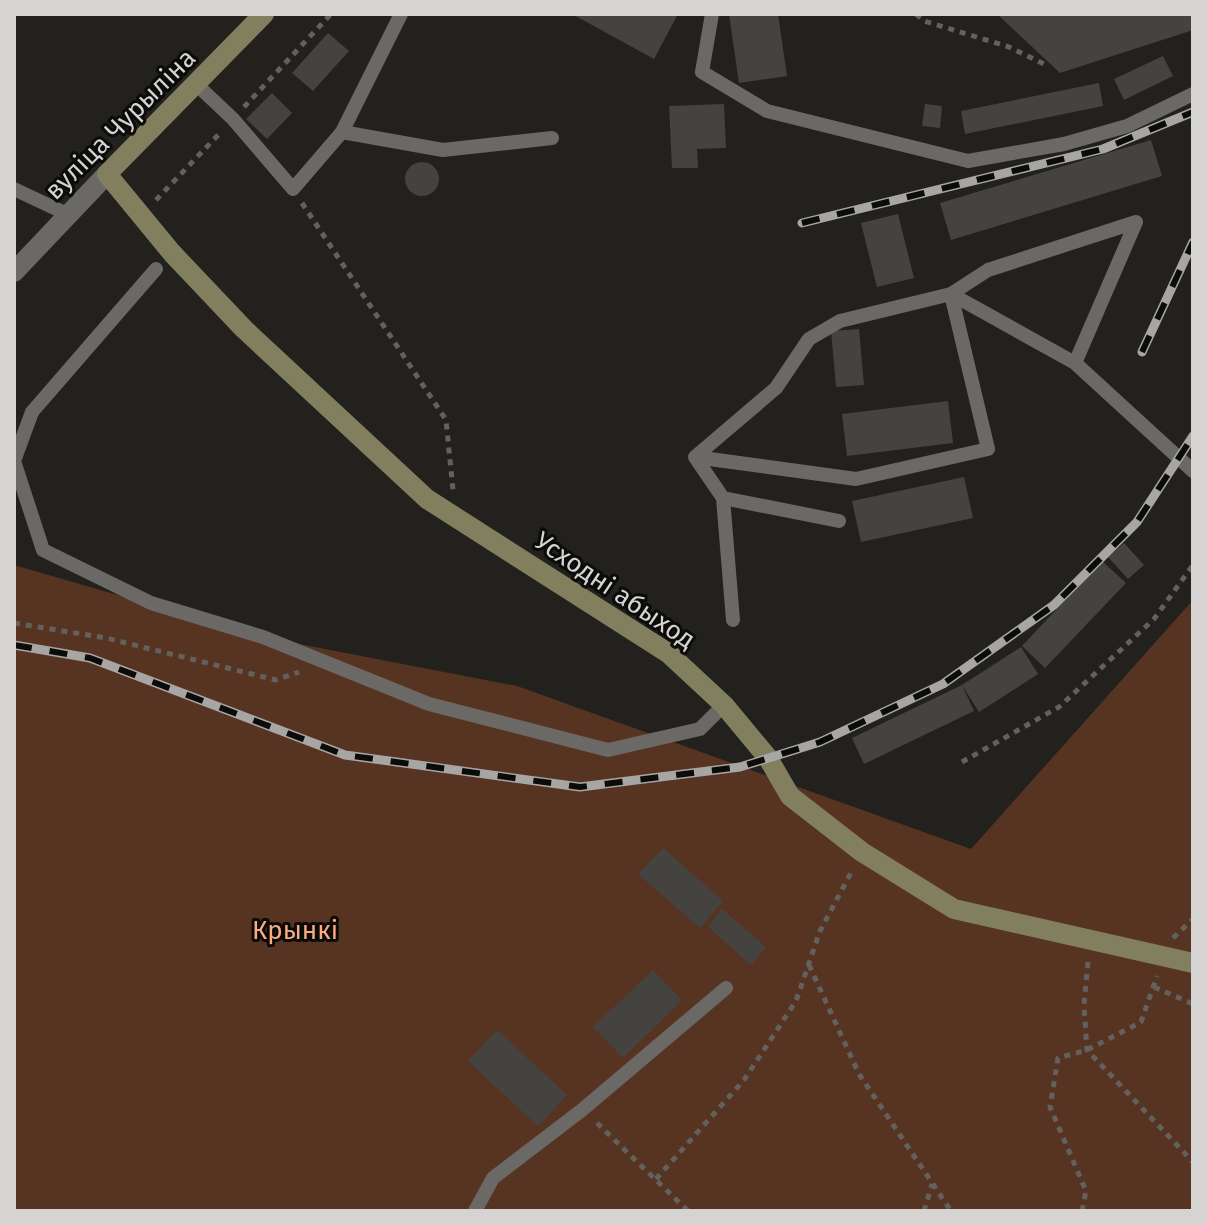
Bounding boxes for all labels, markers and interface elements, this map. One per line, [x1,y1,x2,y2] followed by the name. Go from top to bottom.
[39,43,202,206] street label: вуліца Чурыліна
[529,525,701,656] street label: Усходні абыход
[252,915,338,946] park label: Крынкі

